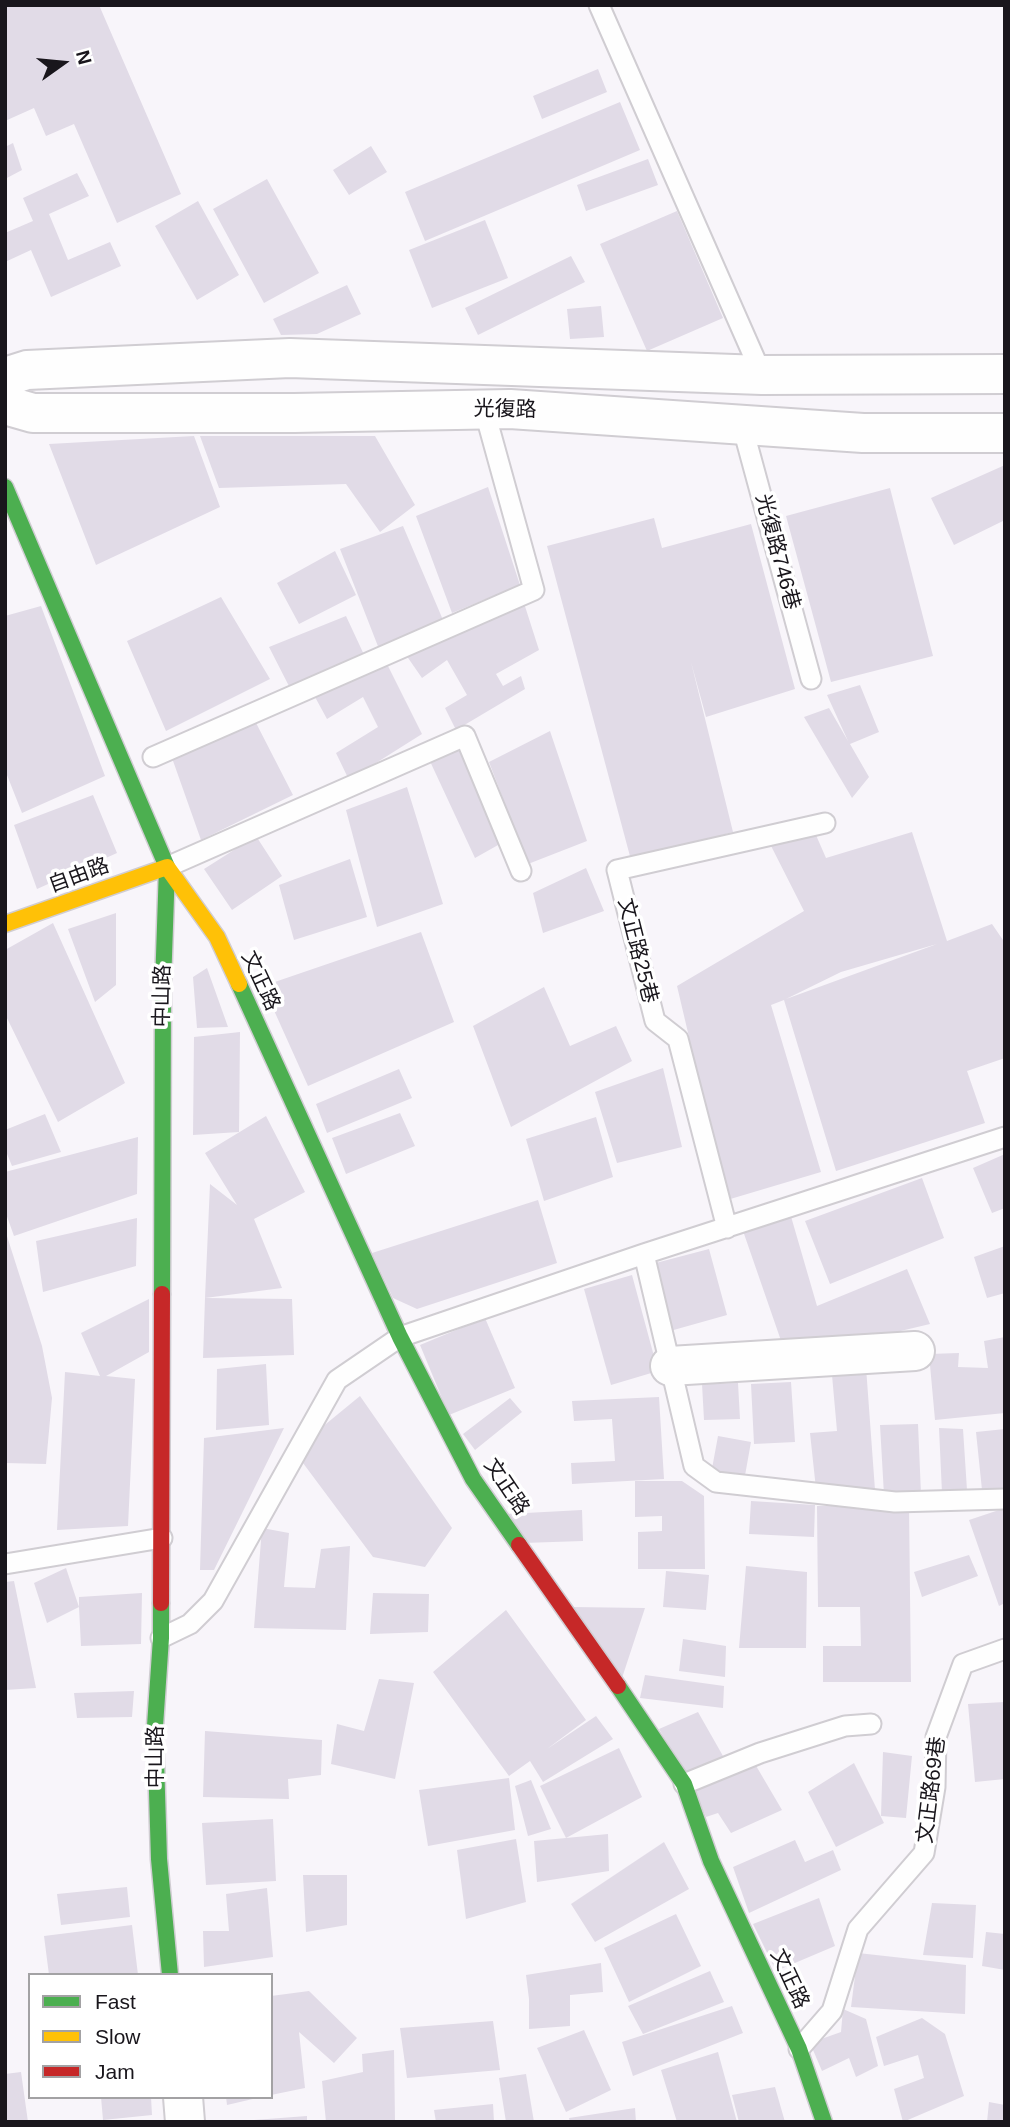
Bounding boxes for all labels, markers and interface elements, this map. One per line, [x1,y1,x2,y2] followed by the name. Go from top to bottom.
[28,28,98,98] north arrow
[72,48,96,67] text: N
[473,397,537,423] street label: 光復路
[749,491,805,613] street label: 光復路746巷
[45,853,113,899] street label: 自由路
[612,896,662,1006] street label: 文正路25巷
[235,947,285,1015] street label: 文正路
[150,964,176,1028] street label: 中山路
[478,1454,534,1520] street label: 文正路
[143,1726,169,1788] street label: 中山路
[913,1735,951,1845] street label: 文正路69巷
[764,1945,814,2013] street label: 文正路
[28,1973,273,2099] legend
[95,1990,136,2013] text: Fast
[95,2025,141,2048] text: Slow
[95,2060,135,2083] text: Jam

